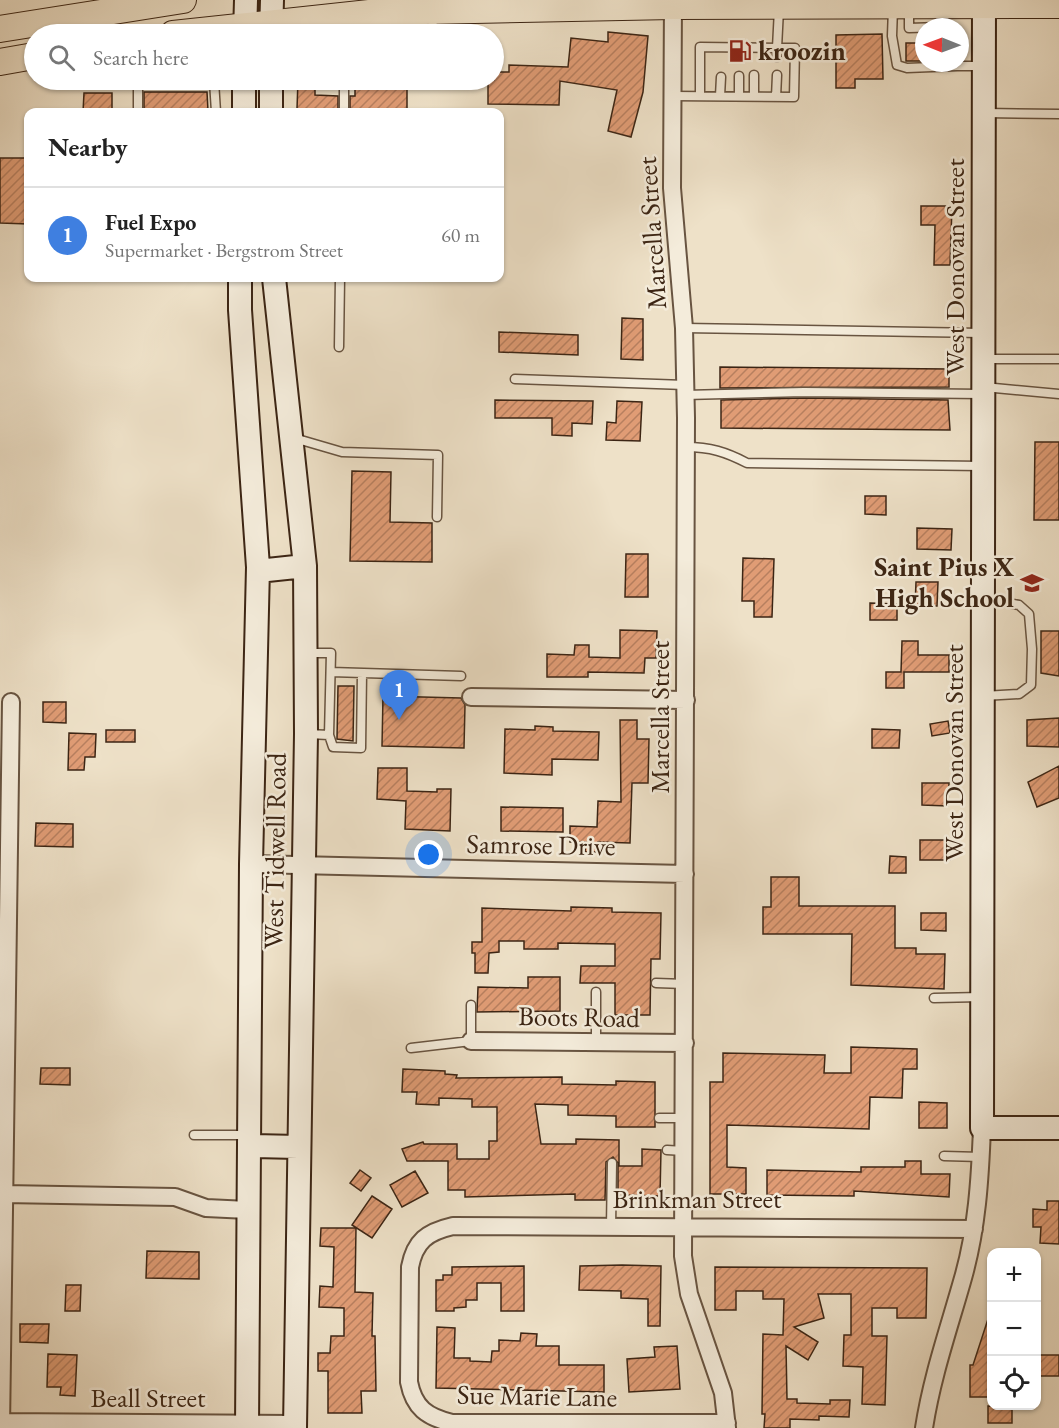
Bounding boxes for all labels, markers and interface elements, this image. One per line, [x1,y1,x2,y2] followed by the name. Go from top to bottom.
[915,18,969,72] north arrow
[24,24,504,90] search box
[758,33,846,68] place label: kroozin
[727,38,753,64] fuel station icon: kroozin
[45,41,78,74] icon: search
[93,43,188,72] text: Search here
[48,130,128,164] text: Nearby
[629,155,674,311] street label: Marcella Street
[937,158,972,376] street label: West Donovan Street
[105,208,196,237] text: Fuel Expo
[62,222,73,248] text: 1
[441,222,480,248] text: 60 m
[105,237,343,263] text: Supermarket · Bergstrom Street
[874,549,1015,615] place label: Saint Pius X High School
[1019,570,1045,596] school or university icon: Saint Pius X High School
[642,640,677,794] street label: Marcella Street
[936,644,971,862] street label: West Donovan Street
[380,670,418,720] pin: 1
[255,752,294,950] street label: West Tidwell Road
[466,826,616,863] street label: Samrose Drive
[414,840,443,869] your location
[518,998,640,1035] street label: Boots Road
[612,1181,782,1216] street label: Brinkman Street
[987,1248,1041,1410] map controls
[987,1248,1041,1302] button: +
[987,1302,1041,1356] button: −
[987,1356,1041,1410] button: locate
[457,1377,617,1414] street label: Sue Marie Lane
[91,1380,206,1415] street label: Beall Street

